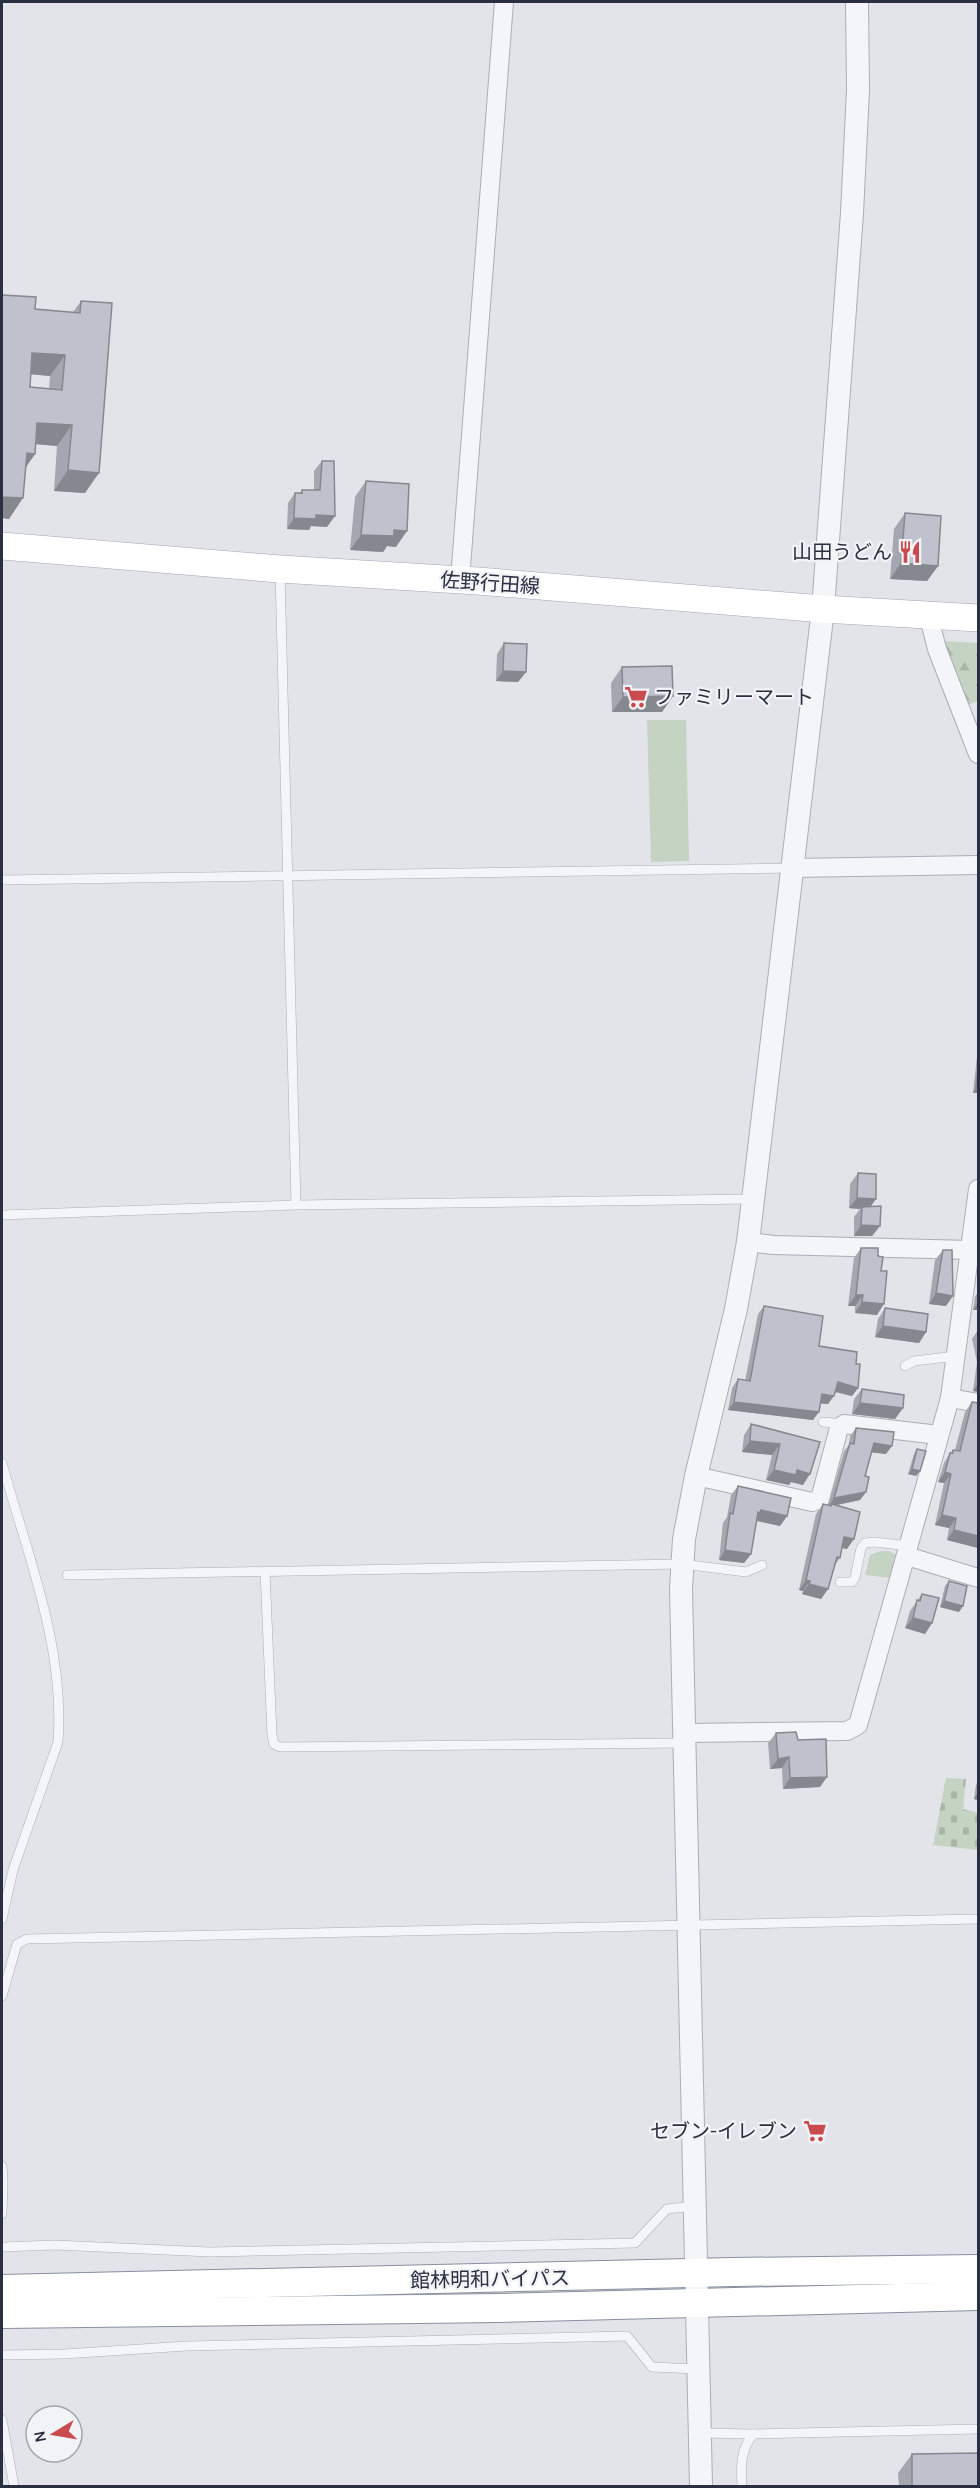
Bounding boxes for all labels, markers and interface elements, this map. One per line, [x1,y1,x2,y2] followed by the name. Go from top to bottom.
[897,539,923,565] restaurant icon: 山田うどん
[792,541,892,564] place label: 山田うどん
[439,569,541,598] street label: 佐野行田線
[623,684,649,710] supermarket icon: ファミリーマート
[654,686,814,709] place label: ファミリーマート
[802,2118,828,2144] supermarket icon: セブン-イレブン
[650,2120,797,2143] place label: セブン-イレブン
[410,2267,570,2292] street label: 館林明和バイパス
[24,2404,84,2464] north arrow
[29,2429,50,2444] text: N

